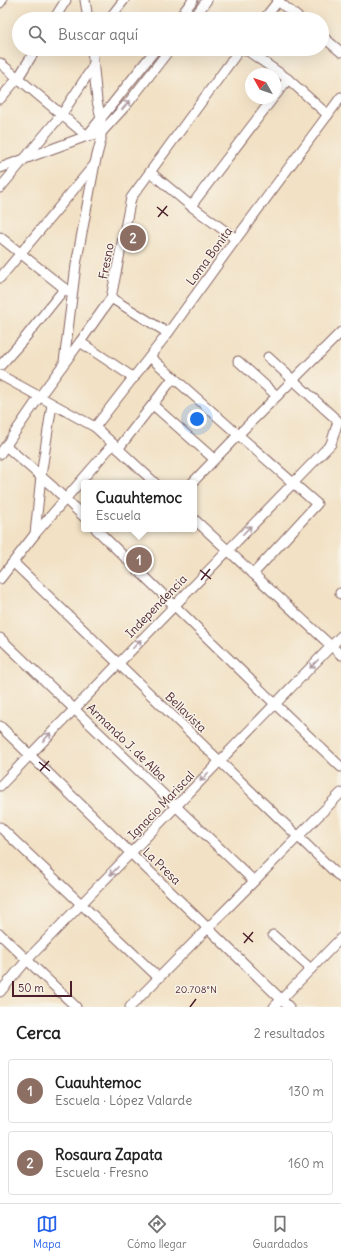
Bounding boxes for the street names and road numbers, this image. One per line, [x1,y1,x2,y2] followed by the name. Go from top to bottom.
[183,224,235,288] street label: Loma Bonita
[95,241,117,280] street label: Fresno
[122,571,190,641] street label: Independencia
[162,689,210,735] street label: Bellavista
[84,700,170,784] street label: Armando J. de Alba
[125,768,197,842] street label: Ignacio Mariscal
[140,844,184,888] street label: La Presa

